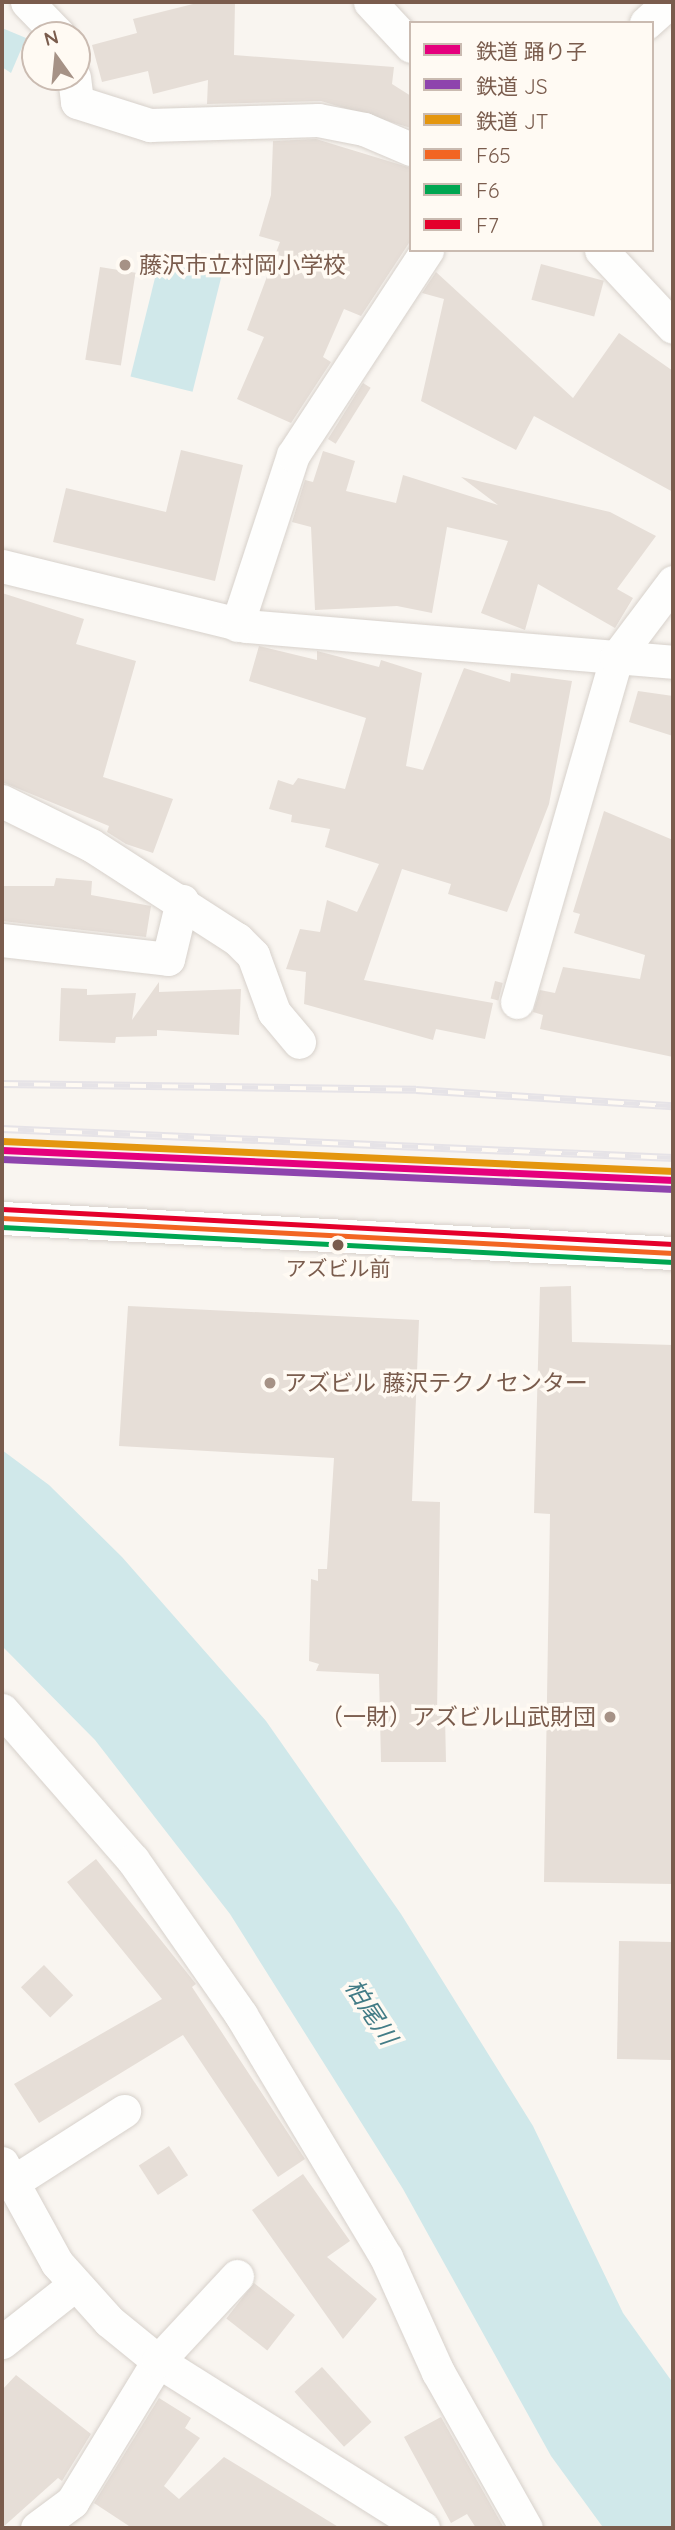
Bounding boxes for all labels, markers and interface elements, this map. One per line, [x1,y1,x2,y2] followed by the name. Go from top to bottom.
[21,21,91,91] north arrow
[409,21,654,252] legend
[41,24,61,51] text: N
[476,38,587,64] text: 鉄道 踊り子
[476,73,548,99] text: 鉄道 JS
[476,108,548,134] text: 鉄道 JT
[476,142,511,168] text: F65
[476,177,499,203] text: F6
[476,212,499,238] text: F7
[139,251,346,279] place label: 藤沢市立村岡小学校
[117,257,133,273] marker: 藤沢市立村岡小学校
[331,1238,345,1252] marker: アズビル前
[286,1255,390,1281] place label: アズビル前
[284,1369,589,1397] place label: アズビル 藤沢テクノセンター
[262,1375,278,1391] marker: アズビル 藤沢テクノセンター
[320,1703,596,1731] place label: （一財）アズビル山武財団
[602,1709,618,1725] marker: （一財）アズビル山武財団
[339,1974,403,2050] water label: 柏尾川

